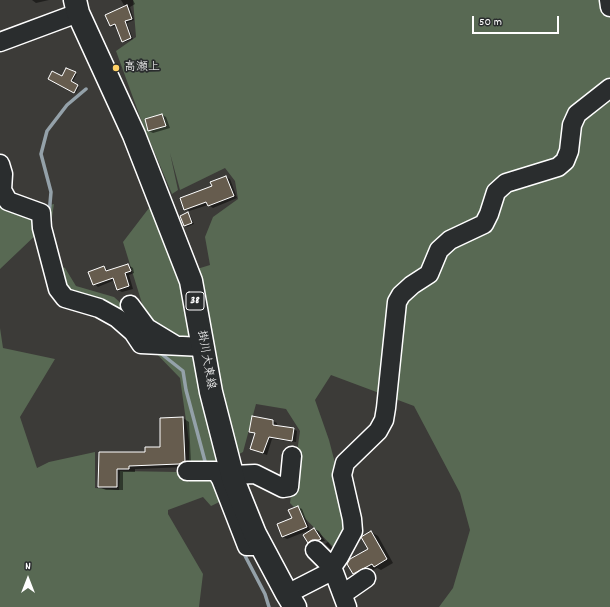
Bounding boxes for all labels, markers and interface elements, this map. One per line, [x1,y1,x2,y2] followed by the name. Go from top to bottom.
[474,8,561,34] scale bar
[479,14,502,31] text: 50 m
[124,61,160,75] place label: 高瀬上
[111,63,121,73] marker: 高瀬上
[186,292,204,310] road number: 38
[193,329,217,391] street label: 掛川大東線
[8,559,48,599] north arrow
[25,559,31,575] text: N

